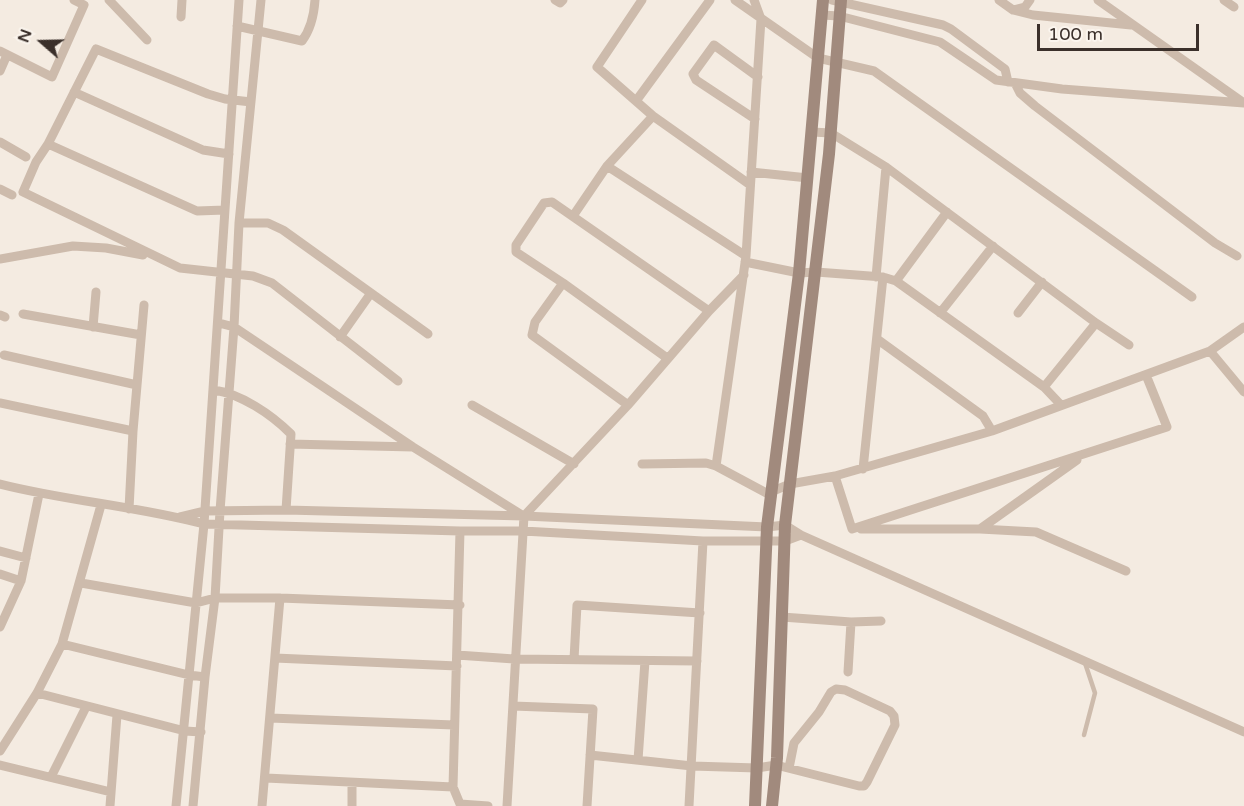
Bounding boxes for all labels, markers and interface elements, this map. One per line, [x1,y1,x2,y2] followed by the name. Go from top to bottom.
[12,12,72,72] north arrow
[1040,12,1202,50] scale bar
[1048,23,1103,45] text: 100 m
[13,26,37,45] text: N

